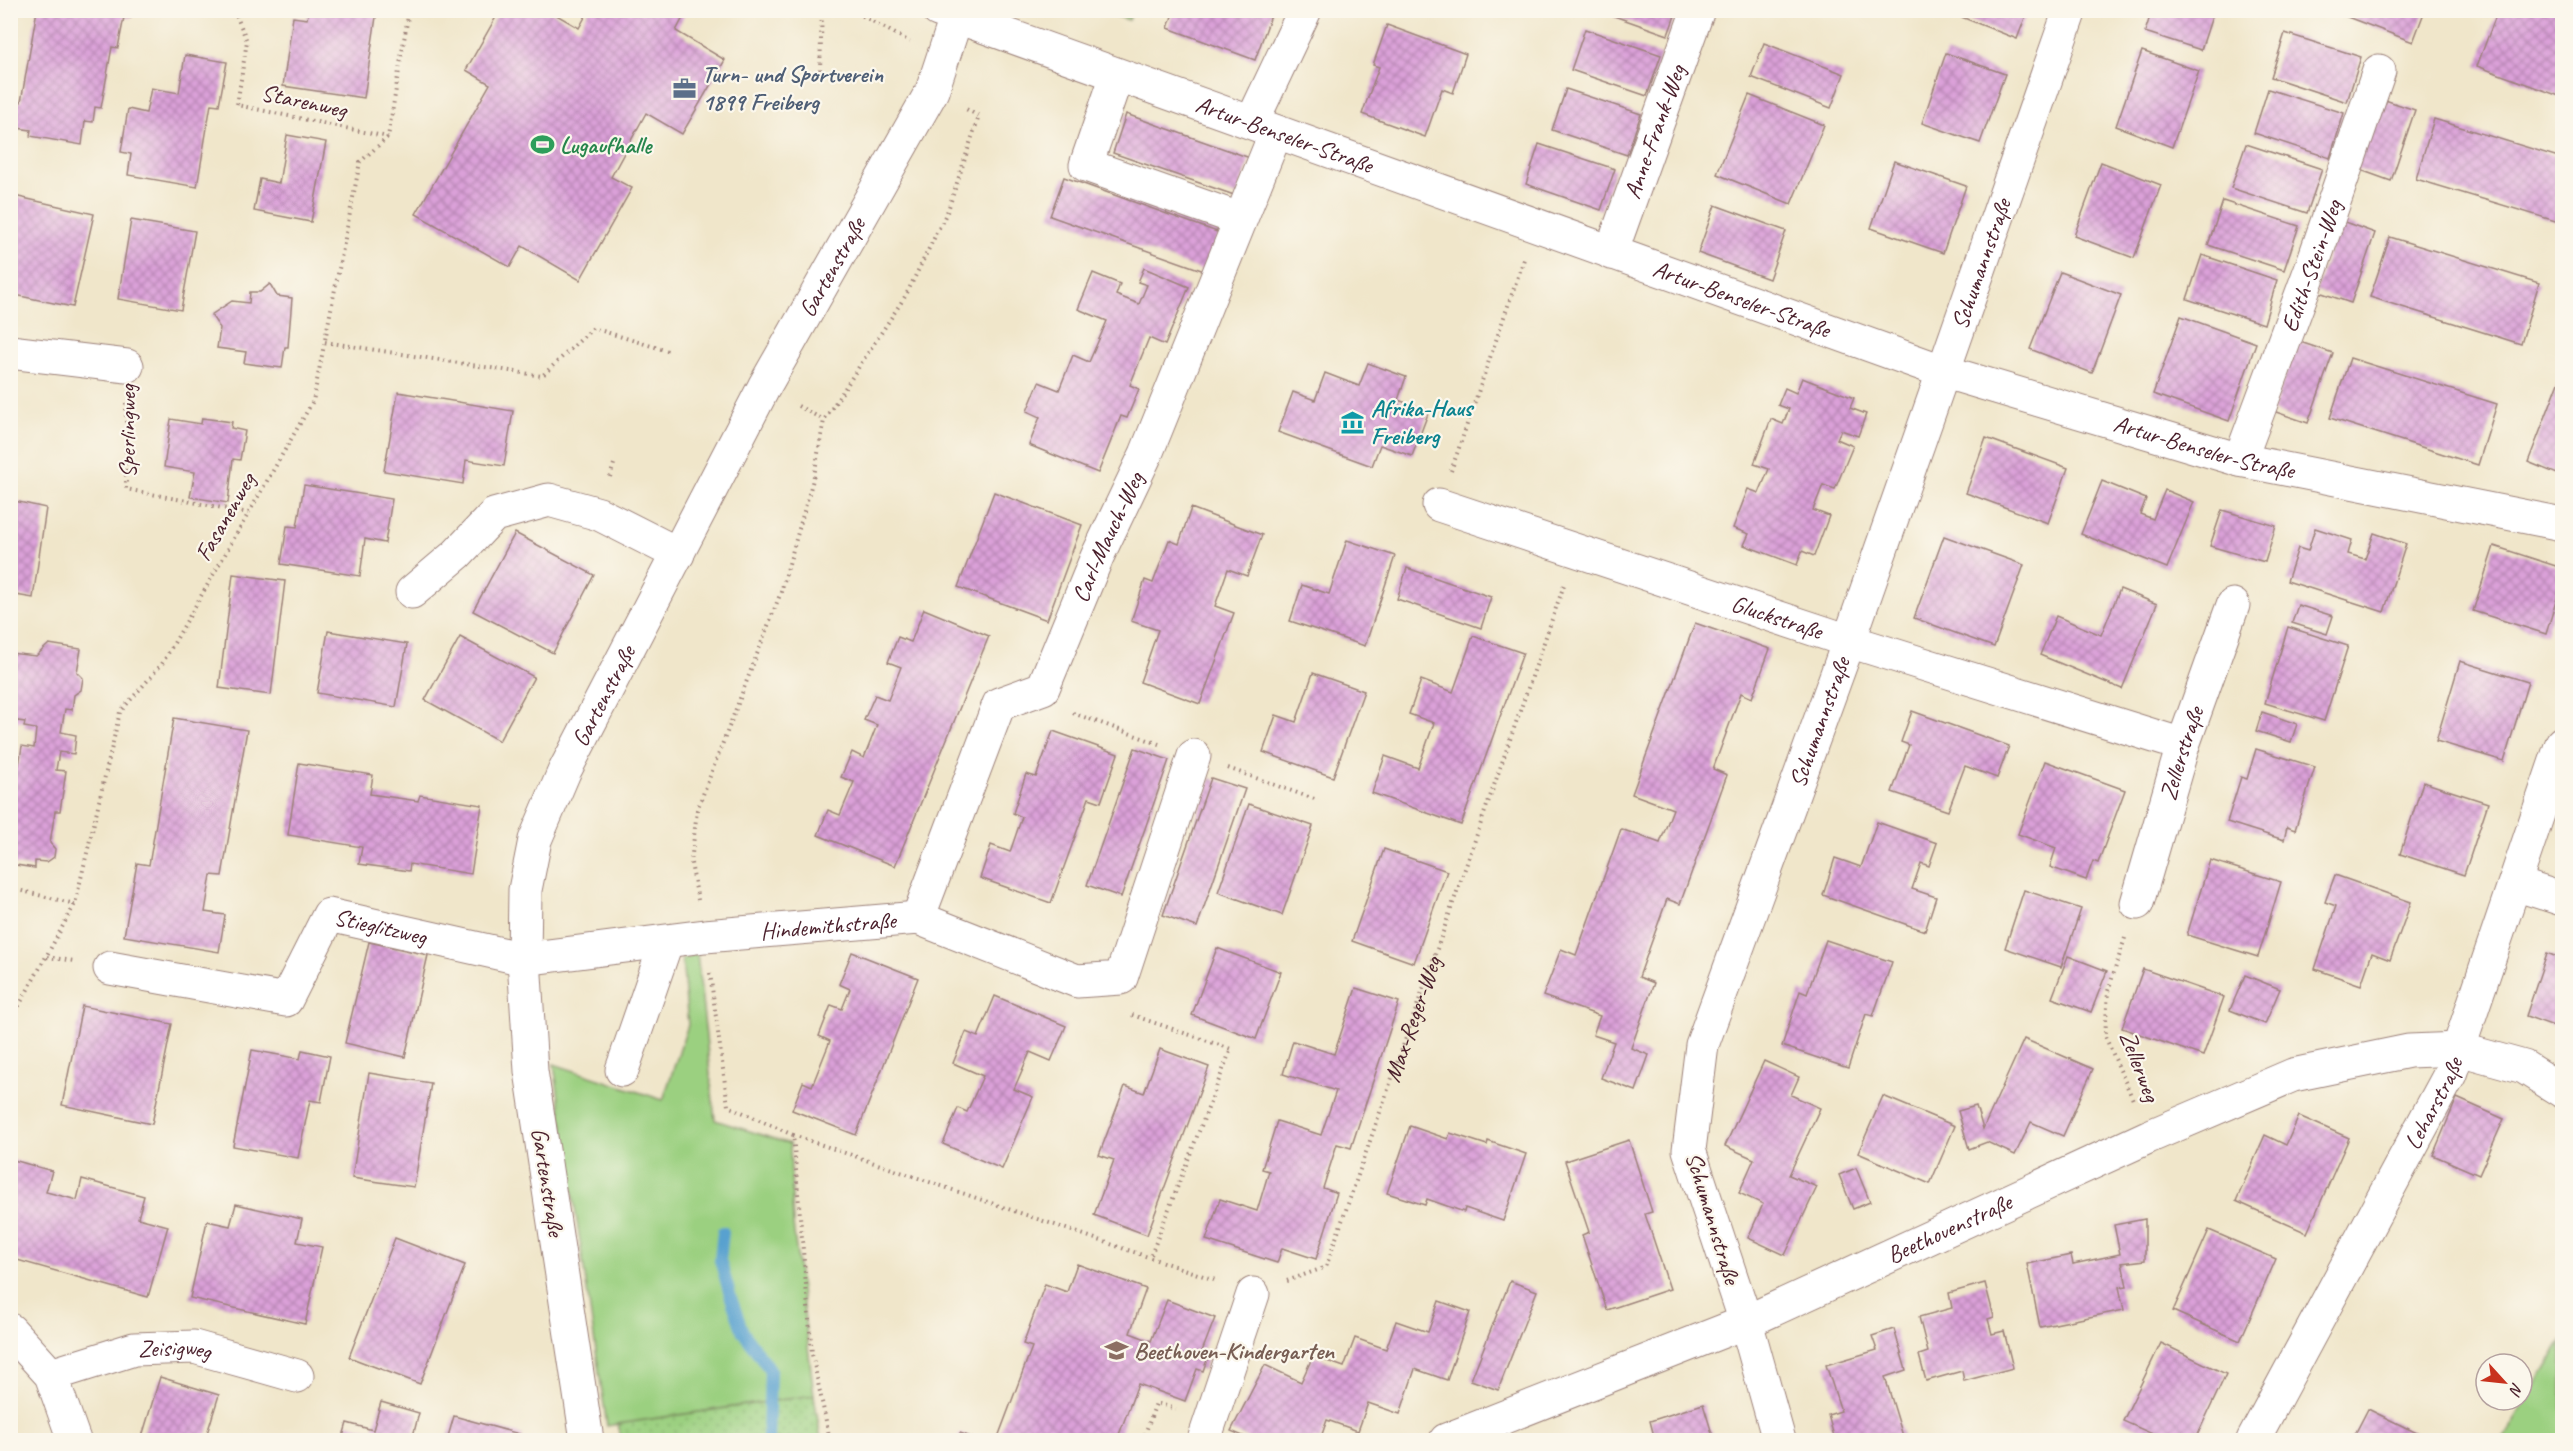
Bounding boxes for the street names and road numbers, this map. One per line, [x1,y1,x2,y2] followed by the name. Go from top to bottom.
[1617,59,1693,203] street label: Anne-Frank-Weg
[259,77,352,125] street label: Starenweg
[1192,89,1379,181] street label: Artur-Benseler-Straße
[1944,193,2018,333] street label: Schumannstraße
[2274,194,2349,336] street label: Edith-Stein-Weg
[792,210,873,322] street label: Gartenstraße
[1649,253,1836,345] street label: Artur-Benseler-Straße
[112,383,142,478] street label: Sperlingweg
[2110,408,2299,486] street label: Artur-Benseler-Straße
[1065,465,1151,607] street label: Carl-Mauch-Weg
[188,466,263,566] street label: Fasanenweg
[1728,588,1828,647] street label: Gluckstraße
[565,639,643,751] street label: Gartenstraße
[1782,651,1858,791] street label: Schumannstraße
[2153,701,2211,804] street label: Zellerstraße
[331,902,431,952] street label: Stieglitzweg
[759,905,899,946] street label: Hindemithstraße
[1377,951,1449,1086] street label: Max-Reger-Weg
[2113,1027,2168,1108] street label: Zellerweg
[2397,1052,2470,1155] street label: Leharstraße
[525,1126,572,1241] street label: Gartenstraße
[1679,1149,1748,1290] street label: Schumannstraße
[1882,1186,2018,1270] street label: Beethovenstraße
[138,1332,217,1367] street label: Zeisigweg

